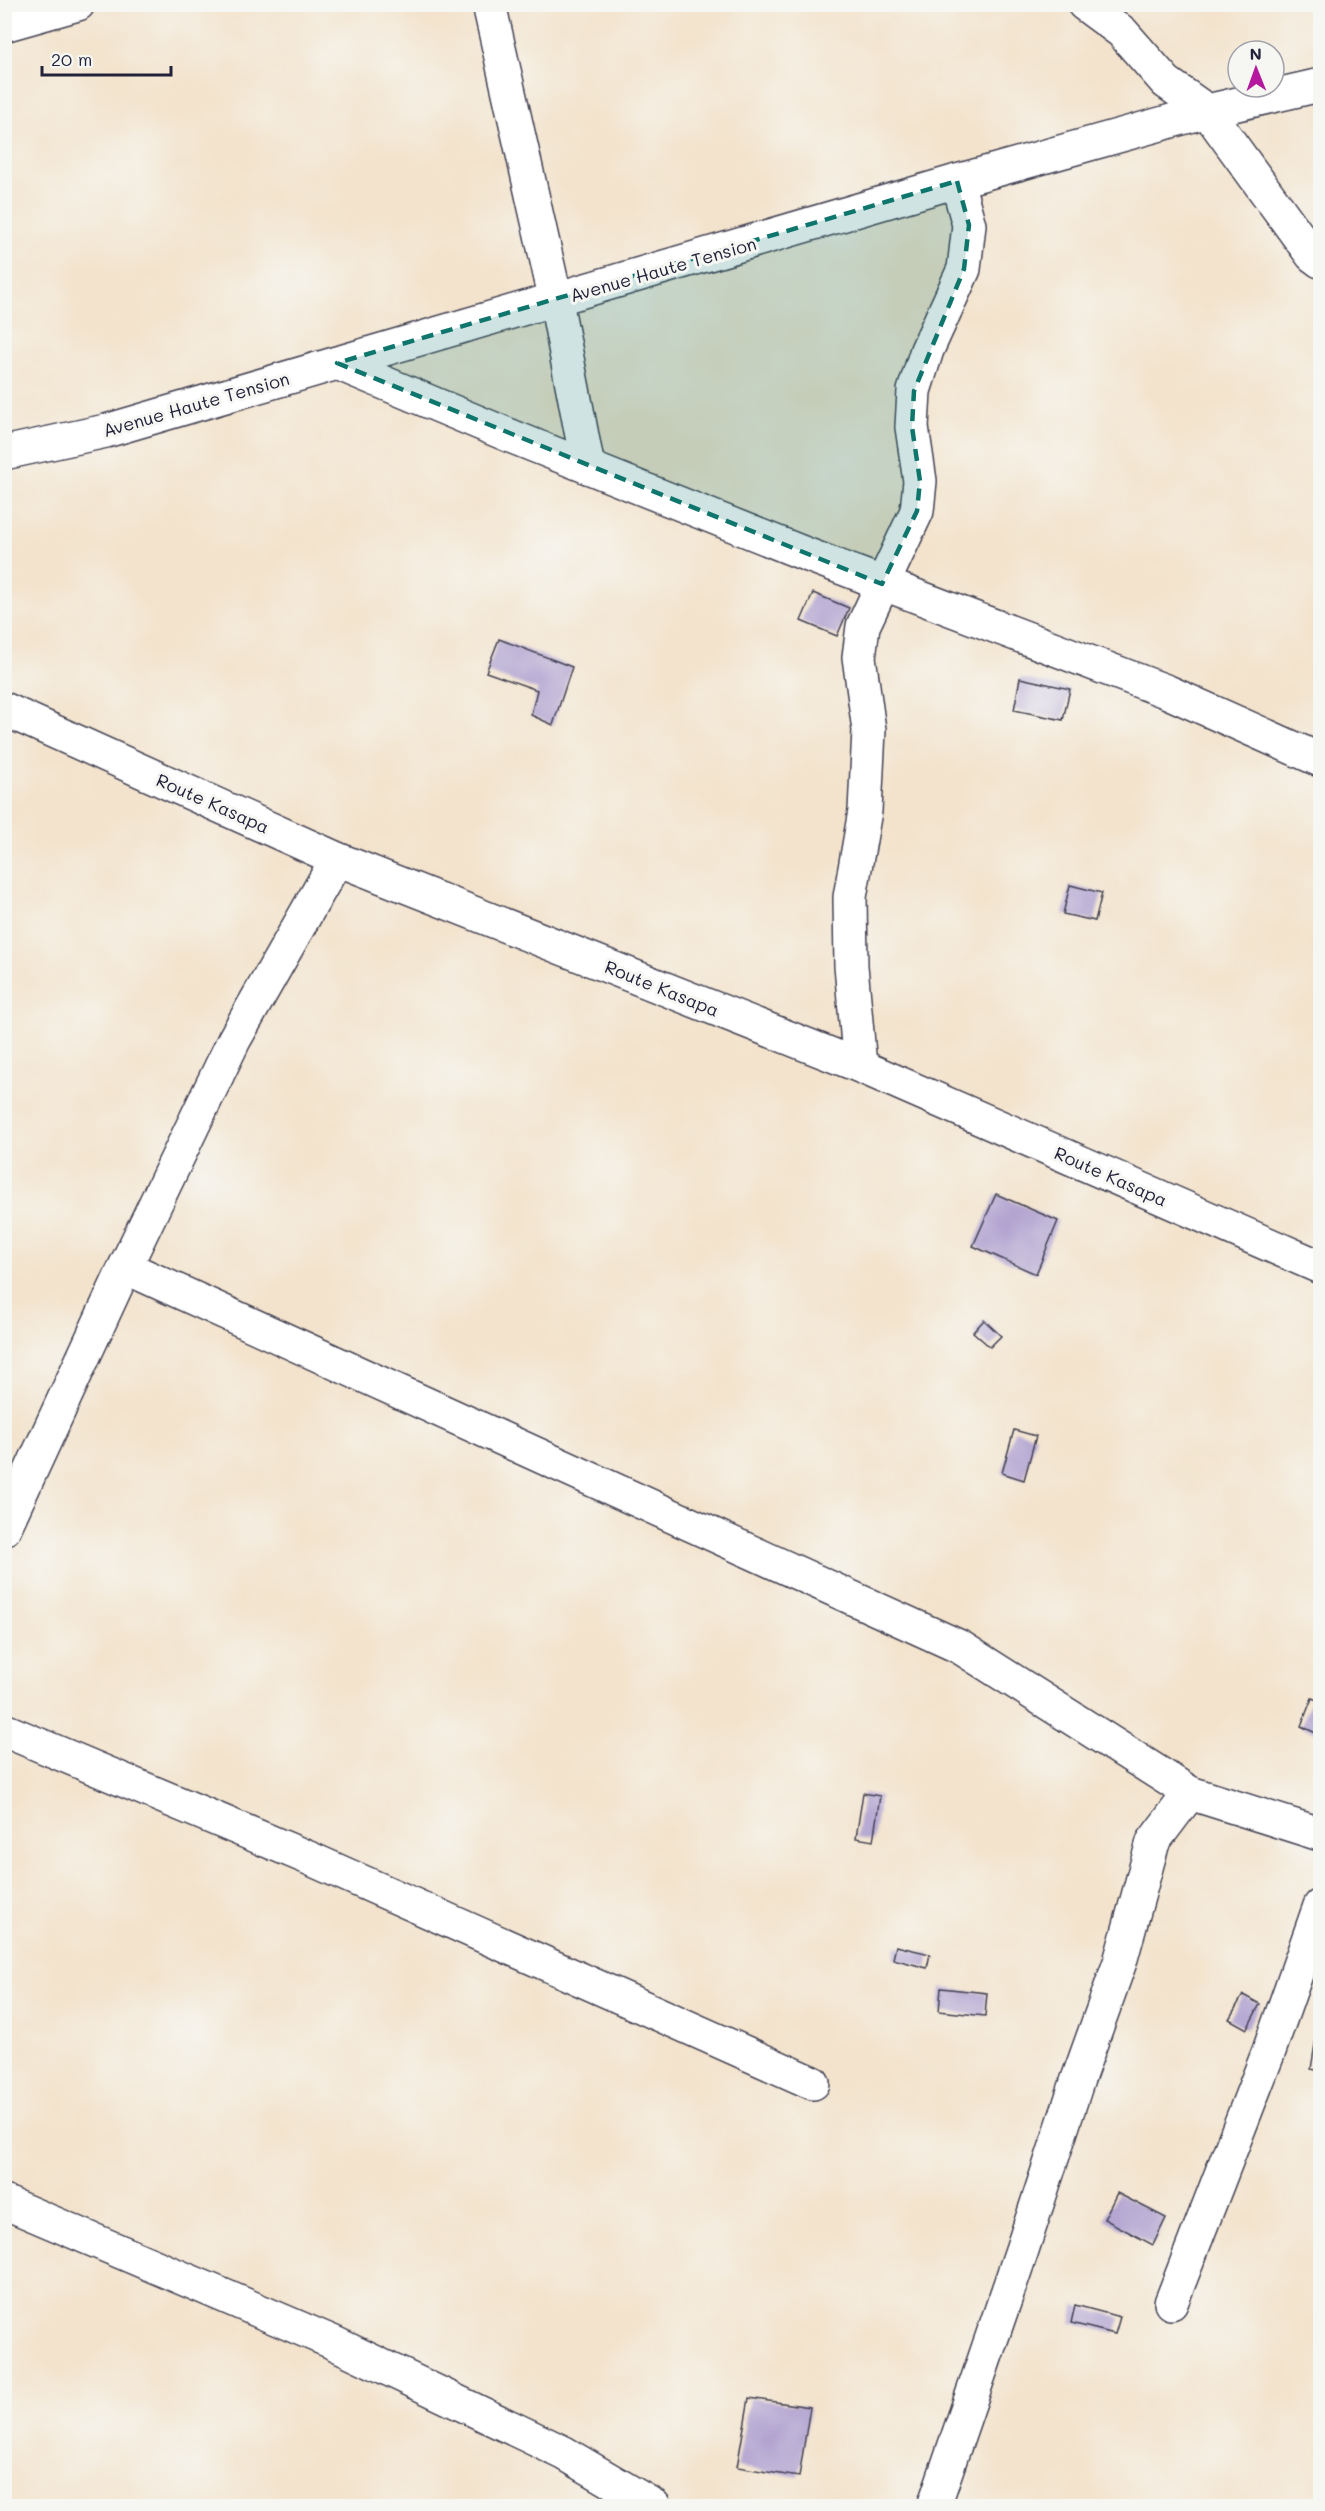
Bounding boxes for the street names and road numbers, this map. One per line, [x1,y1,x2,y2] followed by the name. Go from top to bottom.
[567,231,759,307] street label: Avenue Haute Tension
[100,366,292,442] street label: Avenue Haute Tension
[153,767,273,839] street label: Route Kasapa
[601,954,723,1022] street label: Route Kasapa
[1051,1140,1171,1212] street label: Route Kasapa

